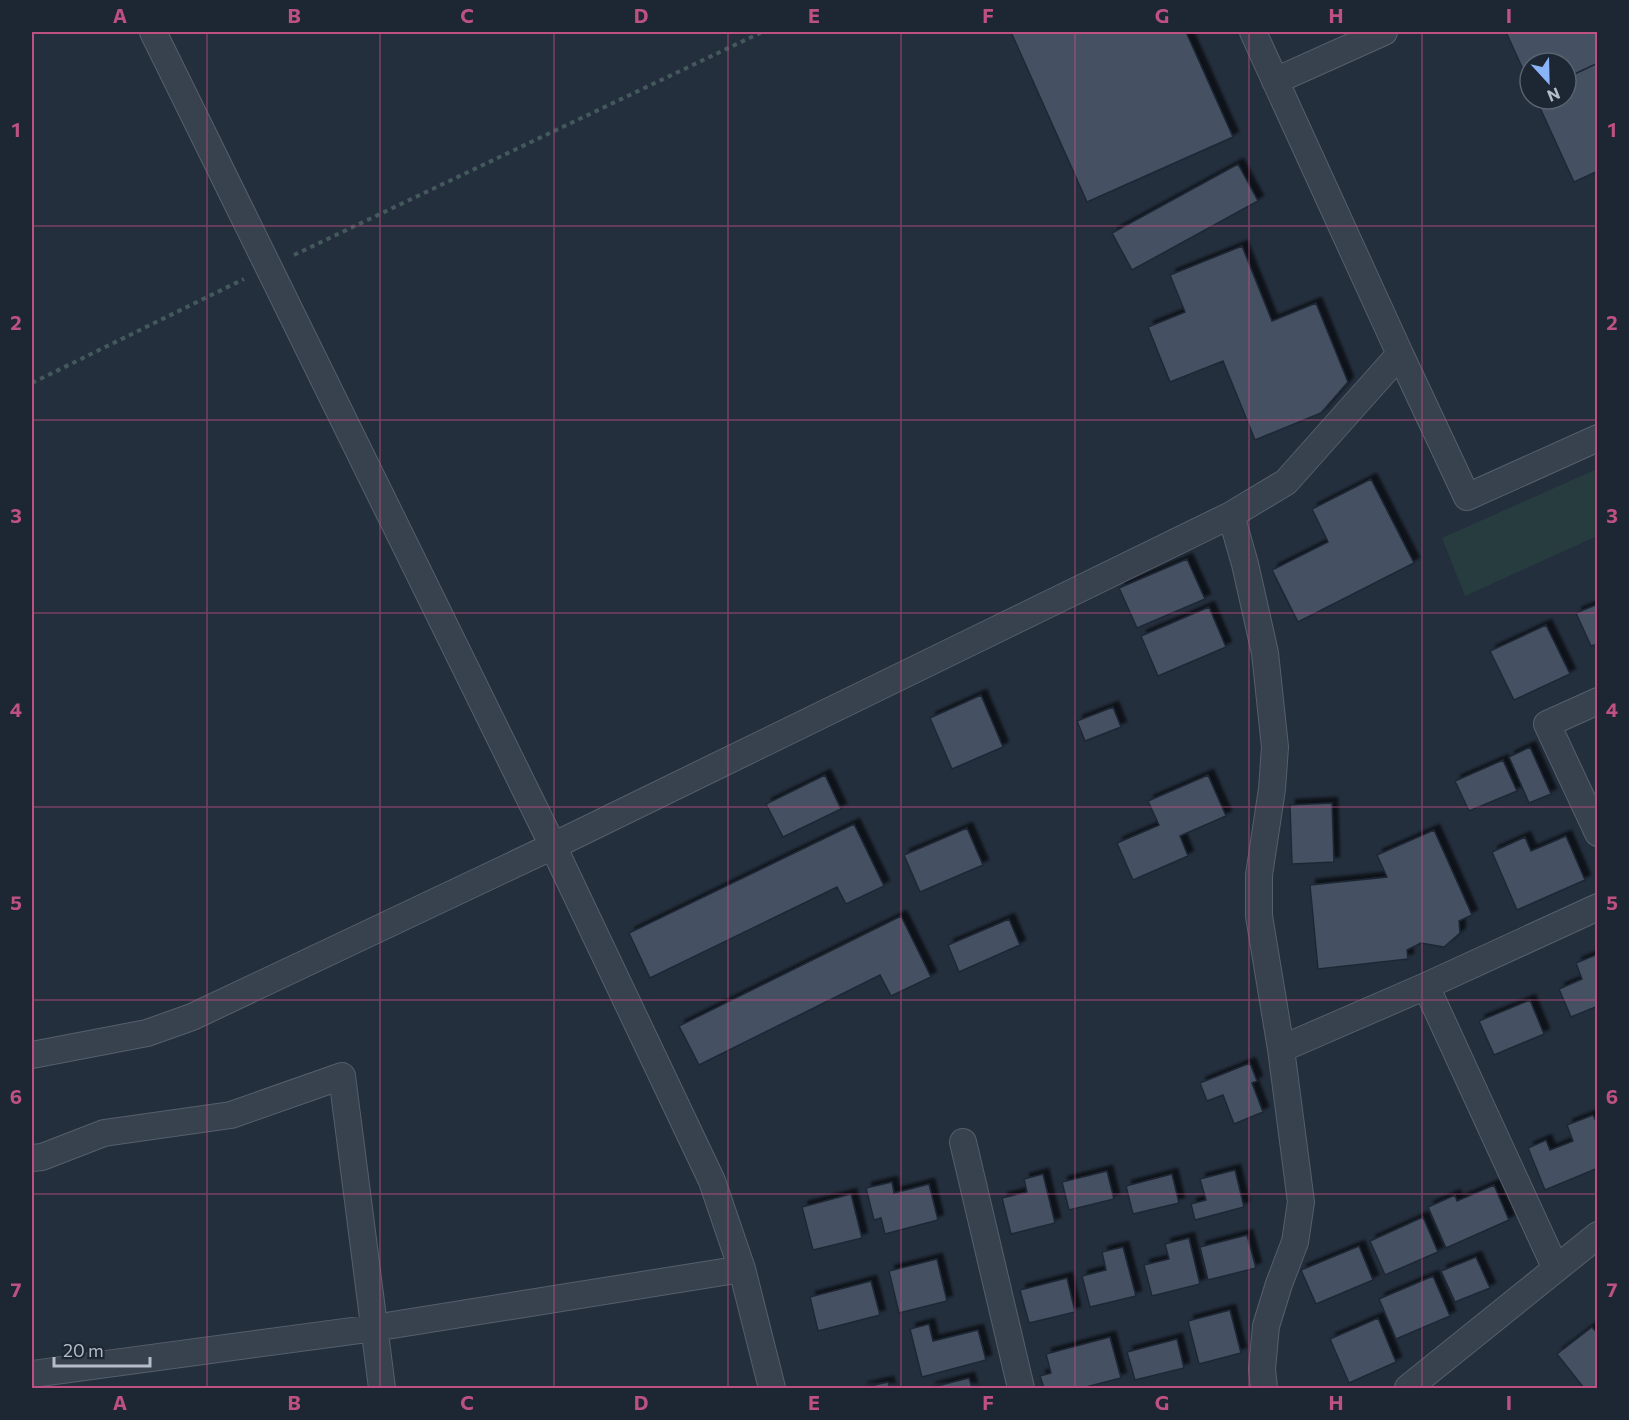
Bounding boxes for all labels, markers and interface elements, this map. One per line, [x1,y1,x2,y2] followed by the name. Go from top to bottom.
[113,3,127,27] text: A
[287,3,301,27] text: B
[460,3,474,27] text: C
[634,3,648,27] text: D
[808,3,820,27] text: E
[982,3,994,27] text: F
[1155,3,1169,27] text: G
[1329,3,1344,27] text: H
[1506,3,1512,27] text: I
[1518,51,1578,111] north arrow
[1545,84,1563,106] text: N
[11,117,21,141] text: 1
[1607,117,1617,141] text: 1
[10,310,22,334] text: 2
[1606,310,1618,334] text: 2
[10,503,22,527] text: 3
[1606,503,1618,527] text: 3
[10,697,22,721] text: 4
[1606,697,1618,721] text: 4
[10,890,22,914] text: 5
[1606,890,1618,914] text: 5
[10,1084,22,1108] text: 6
[1606,1084,1618,1108] text: 6
[11,1277,22,1301] text: 7
[1607,1277,1618,1301] text: 7
[54,1330,150,1368] scale bar
[63,1339,104,1361] text: 20 m
[113,1390,127,1414] text: A
[287,1390,301,1414] text: B
[460,1390,474,1414] text: C
[634,1390,648,1414] text: D
[808,1390,820,1414] text: E
[982,1390,994,1414] text: F
[1155,1390,1169,1414] text: G
[1329,1390,1344,1414] text: H
[1506,1390,1512,1414] text: I

